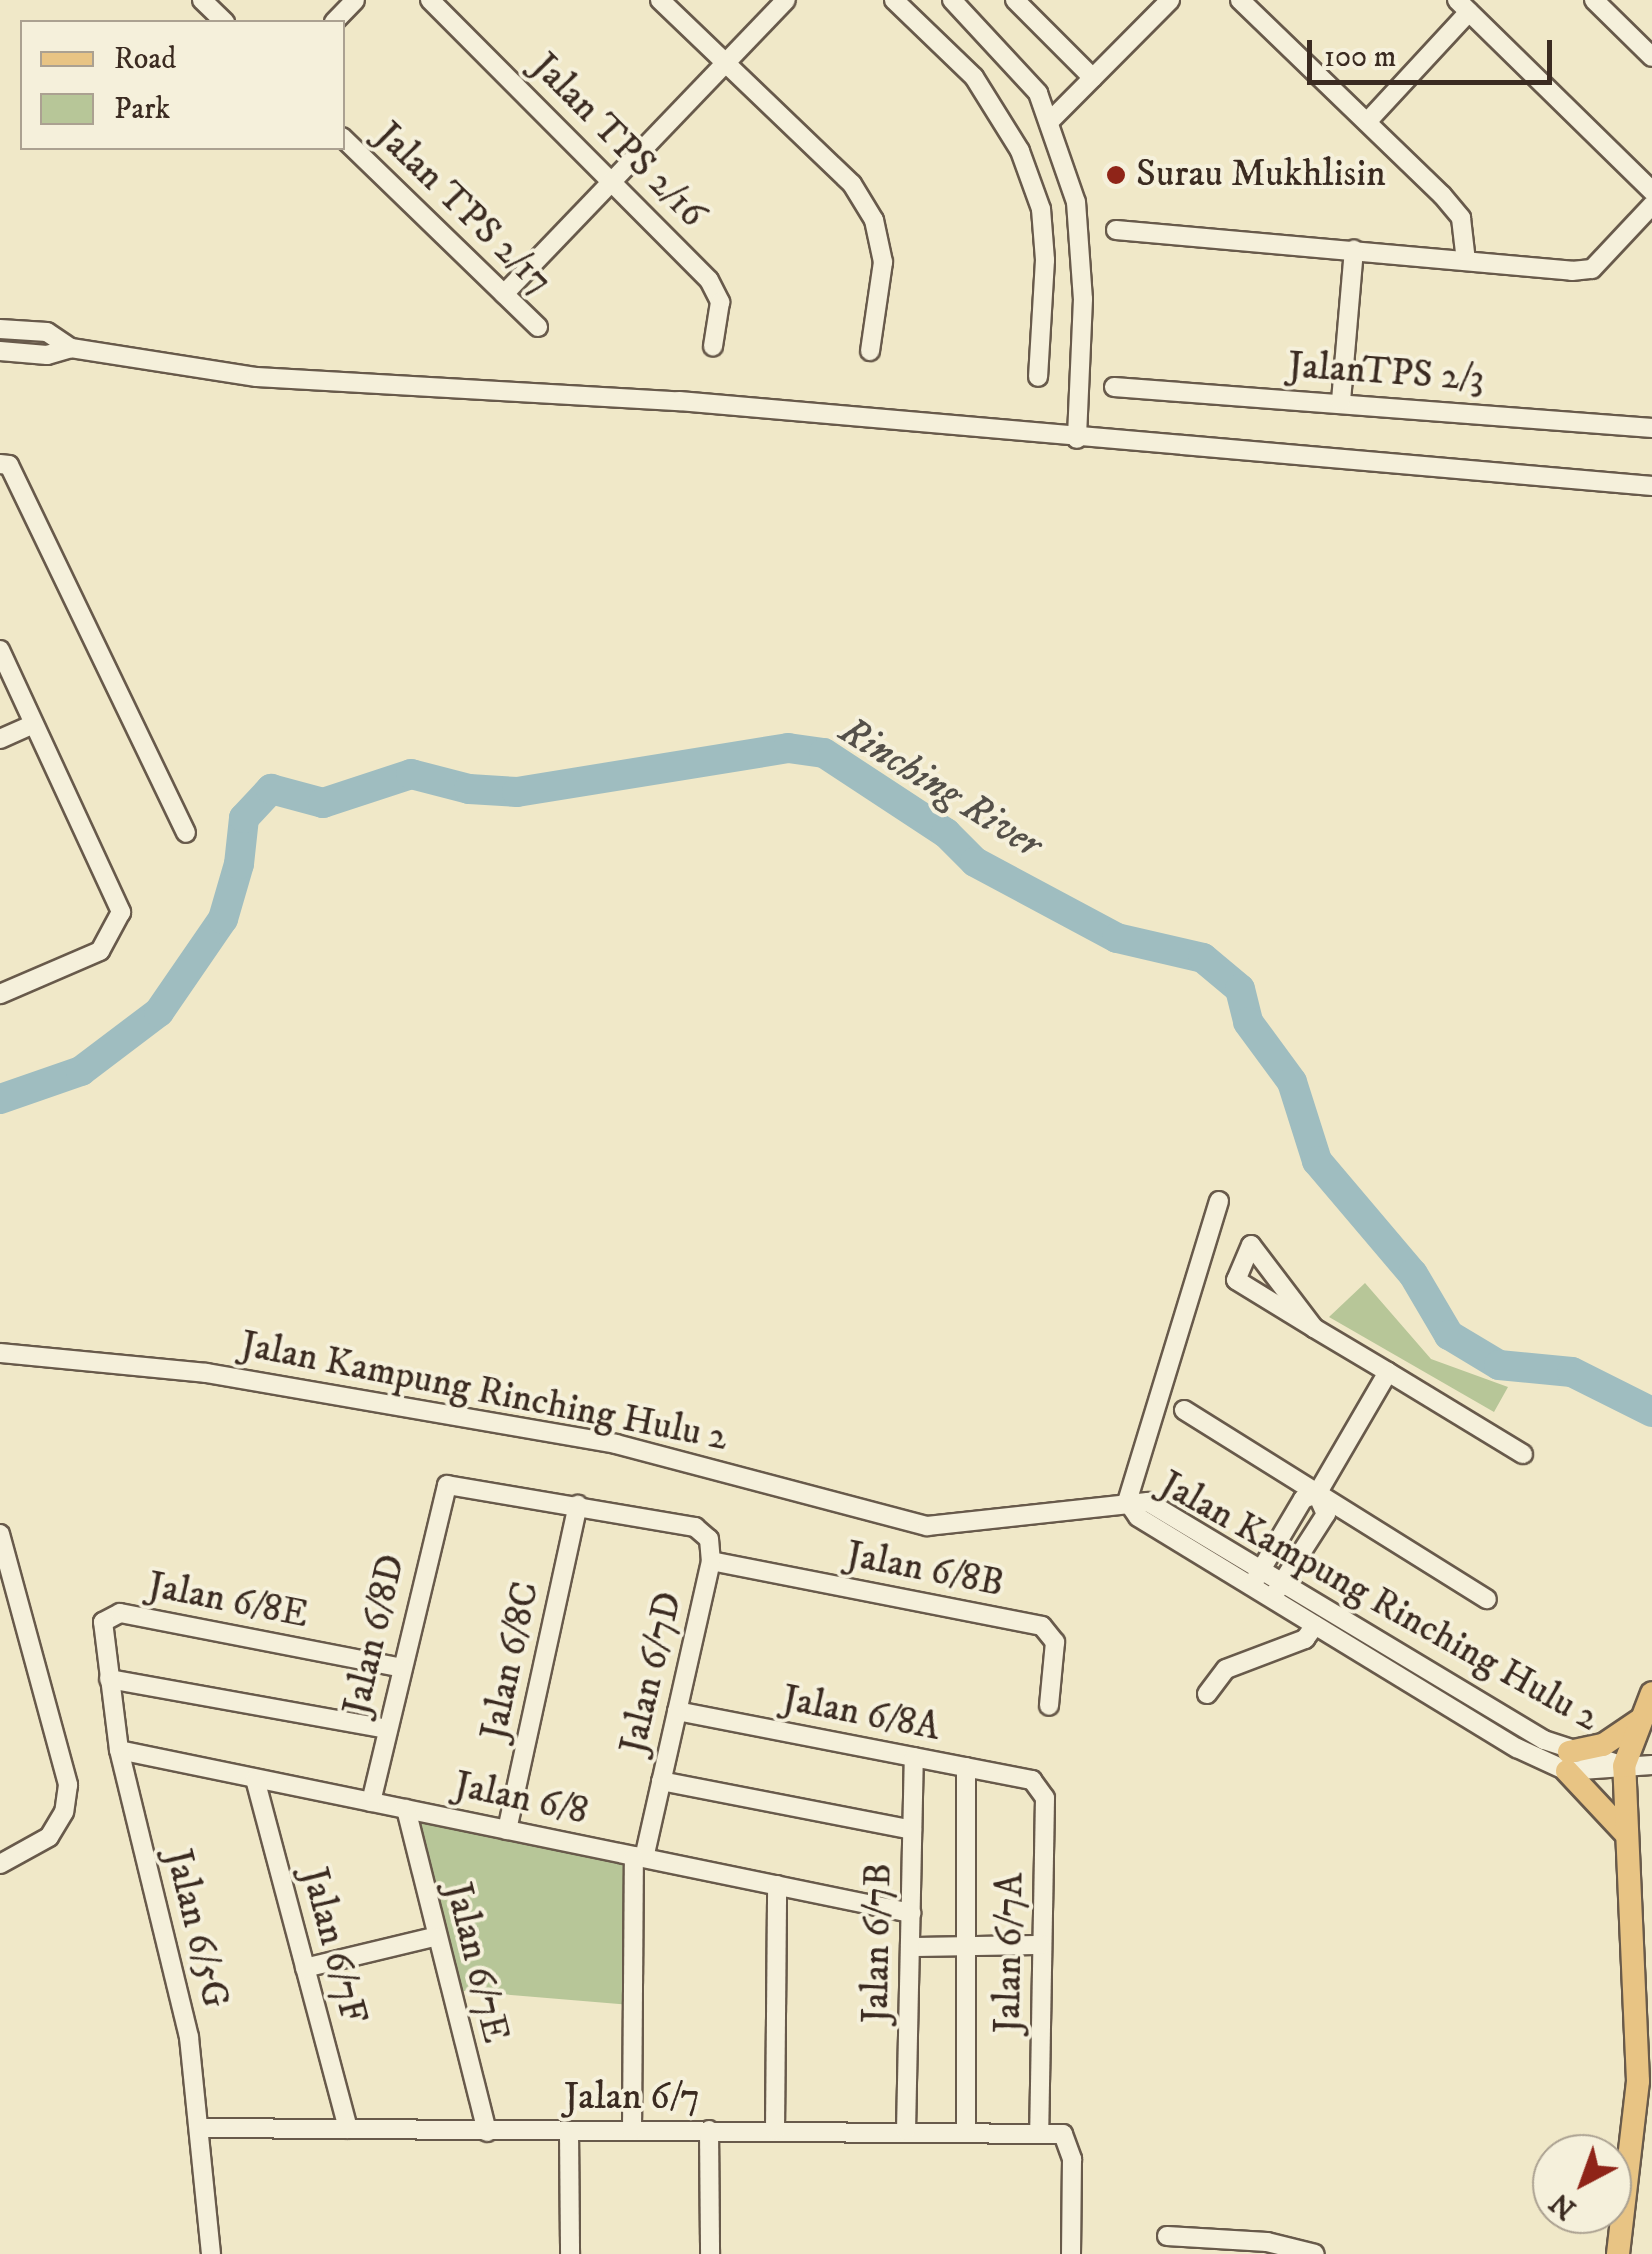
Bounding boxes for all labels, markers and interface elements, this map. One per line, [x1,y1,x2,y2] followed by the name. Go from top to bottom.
[20,20,345,150] legend
[1312,20,1557,82] scale bar
[1324,39,1396,76] text: 100 m
[114,41,176,78] text: Road
[521,44,715,238] street label: Jalan TPS 2/16
[114,91,170,128] text: Park
[365,113,561,305] street label: Jalan TPS 2/17
[1136,152,1386,198] place label: Surau Mukhlisin
[1105,164,1127,186] marker: Surau Mukhlisin
[1286,343,1486,403] street label: JalanTPS 2/3
[830,707,1050,869] water label: Rinching River
[237,1322,731,1462] street label: Jalan Kampung Rinching Hulu 2
[1152,1462,1606,1742] street label: Jalan Kampung Rinching Hulu 2
[842,1532,1008,1608] street label: Jalan 6/8B
[334,1550,416,1720] street label: Jalan 6/8D
[144,1563,312,1639] street label: Jalan 6/8E
[472,1578,550,1744] street label: Jalan 6/8C
[611,1588,693,1758] street label: Jalan 6/7D
[778,1676,944,1752] street label: Jalan 6/8A
[450,1763,592,1835] street label: Jalan 6/8
[154,1845,238,2013] street label: Jalan 6/5G
[854,1862,902,2024] street label: Jalan 6/7B
[290,1863,376,2029] street label: Jalan 6/7F
[986,1872,1034,2034] street label: Jalan 6/7A
[434,1878,518,2048] street label: Jalan 6/7E
[564,2075,700,2121] street label: Jalan 6/7
[1532,2134,1632,2234] north arrow
[1543,2185,1583,2226] text: N

